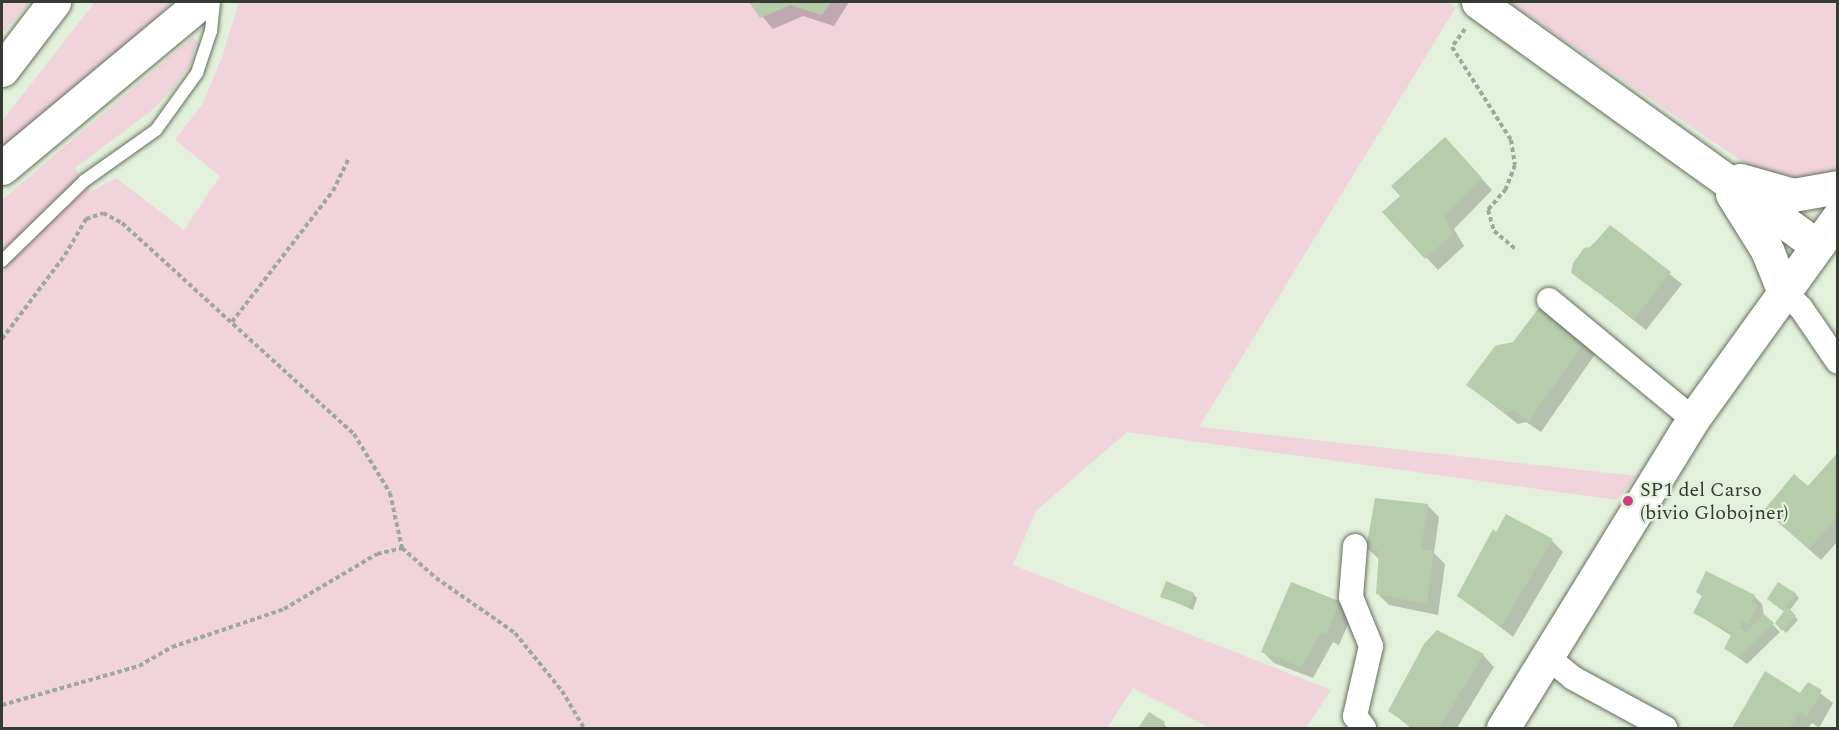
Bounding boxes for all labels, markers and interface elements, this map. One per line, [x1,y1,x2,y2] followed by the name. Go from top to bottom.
[1640,478,1788,525] place label: SP1 del Carso (bivio Globojner)
[1621,494,1635,508] marker: SP1 del Carso (bivio Globojner)

